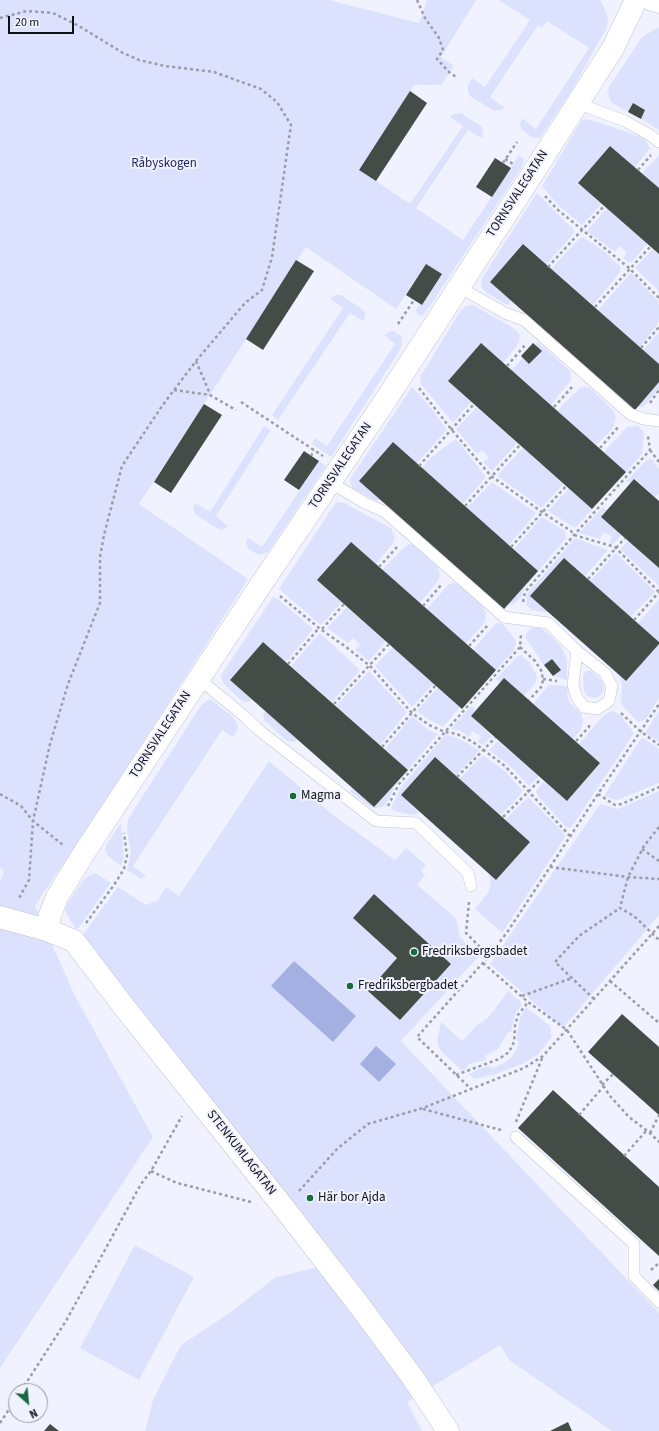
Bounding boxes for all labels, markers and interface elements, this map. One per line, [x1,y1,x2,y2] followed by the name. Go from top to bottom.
[10,8,76,34] scale bar
[15,14,39,31] text: 20 m
[484,147,552,241] street label: TORNSVALEGATAN
[131,156,197,172] park label: Råbyskogen
[306,420,376,512] street label: TORNSVALEGATAN
[127,688,195,782] street label: TORNSVALEGATAN
[301,788,341,804] place label: Magma
[288,791,298,801] marker: Magma
[422,944,527,960] place label: Fredriksbergsbadet
[409,947,419,957] marker: Fredriksbergsbadet
[358,978,458,994] place label: Fredriksbergbadet
[345,981,355,991] marker: Fredriksbergbadet
[203,1107,279,1199] street label: STENKUMLAGATAN
[318,1190,386,1206] place label: Här bor Ajda
[305,1193,315,1203] marker: Här bor Ajda
[8,1383,48,1423] north arrow
[27,1405,40,1422] text: N

